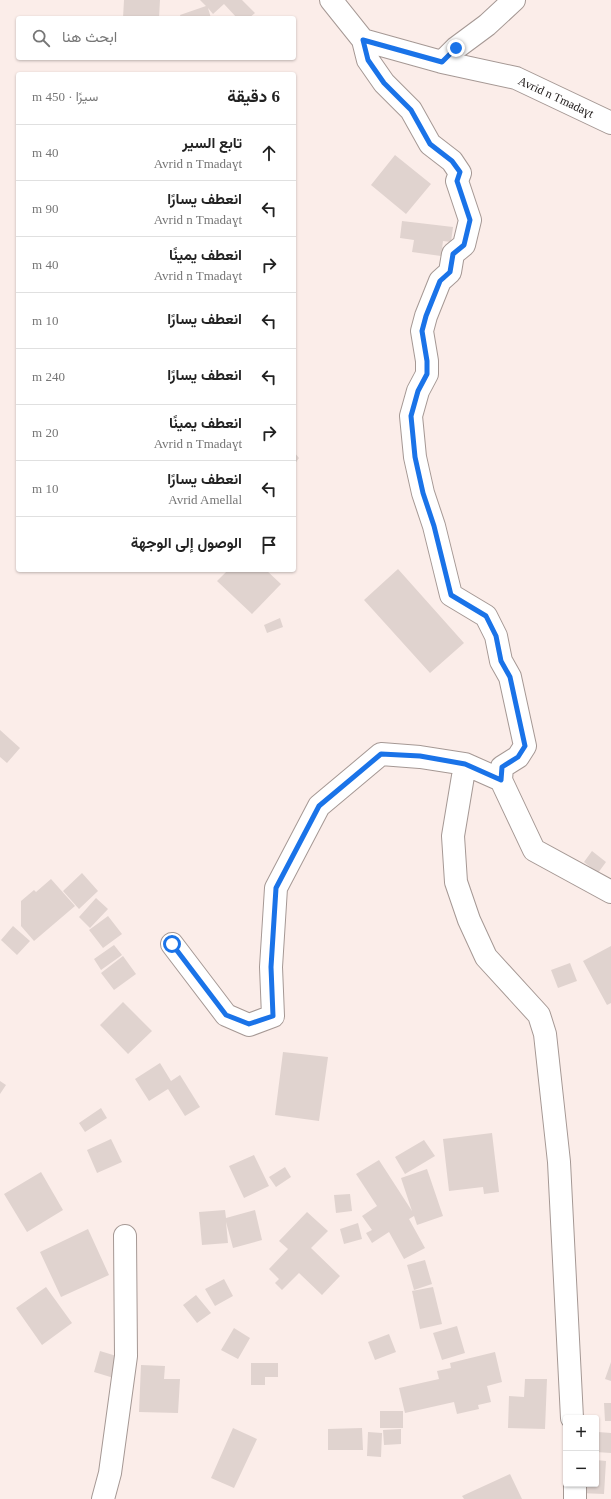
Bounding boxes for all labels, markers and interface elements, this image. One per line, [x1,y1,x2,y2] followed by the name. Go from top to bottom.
[16,16,296,60] search box
[30,27,52,49] icon: search
[62,29,117,45] text: ابحث هنا
[447,39,465,57] route end
[516,73,597,121] street label: Avrid n Tmadaɣt
[227,87,280,106] text: 6 دقيقة
[32,89,98,104] text: سيرًا · 450 m
[182,135,242,151] text: تابع السير
[258,142,280,164] icon: ahead
[32,145,58,160] text: 40 m
[154,156,242,171] text: Avrid n Tmadaɣt
[167,191,242,207] text: انعطف يسارًا
[258,198,280,220] icon: left
[32,201,58,216] text: 90 m
[154,212,242,227] text: Avrid n Tmadaɣt
[169,247,242,263] text: انعطف يمينًا
[258,254,280,276] icon: right
[32,257,58,272] text: 40 m
[154,268,242,283] text: Avrid n Tmadaɣt
[258,310,280,332] icon: left
[167,311,242,327] text: انعطف يسارًا
[32,313,58,328] text: 10 m
[258,366,280,388] icon: left
[167,367,242,383] text: انعطف يسارًا
[32,369,65,384] text: 240 m
[169,415,242,431] text: انعطف يمينًا
[258,422,280,444] icon: right
[32,425,58,440] text: 20 m
[154,436,242,451] text: Avrid n Tmadaɣt
[167,471,242,487] text: انعطف يسارًا
[258,478,280,500] icon: left
[32,481,58,496] text: 10 m
[168,492,242,507] text: Avrid Amellal
[258,534,280,556] icon: arrive
[131,535,242,551] text: الوصول إلى الوجهة
[163,935,181,953] route start
[563,1415,599,1487] map controls
[563,1415,599,1451] button: +
[563,1451,599,1487] button: −

